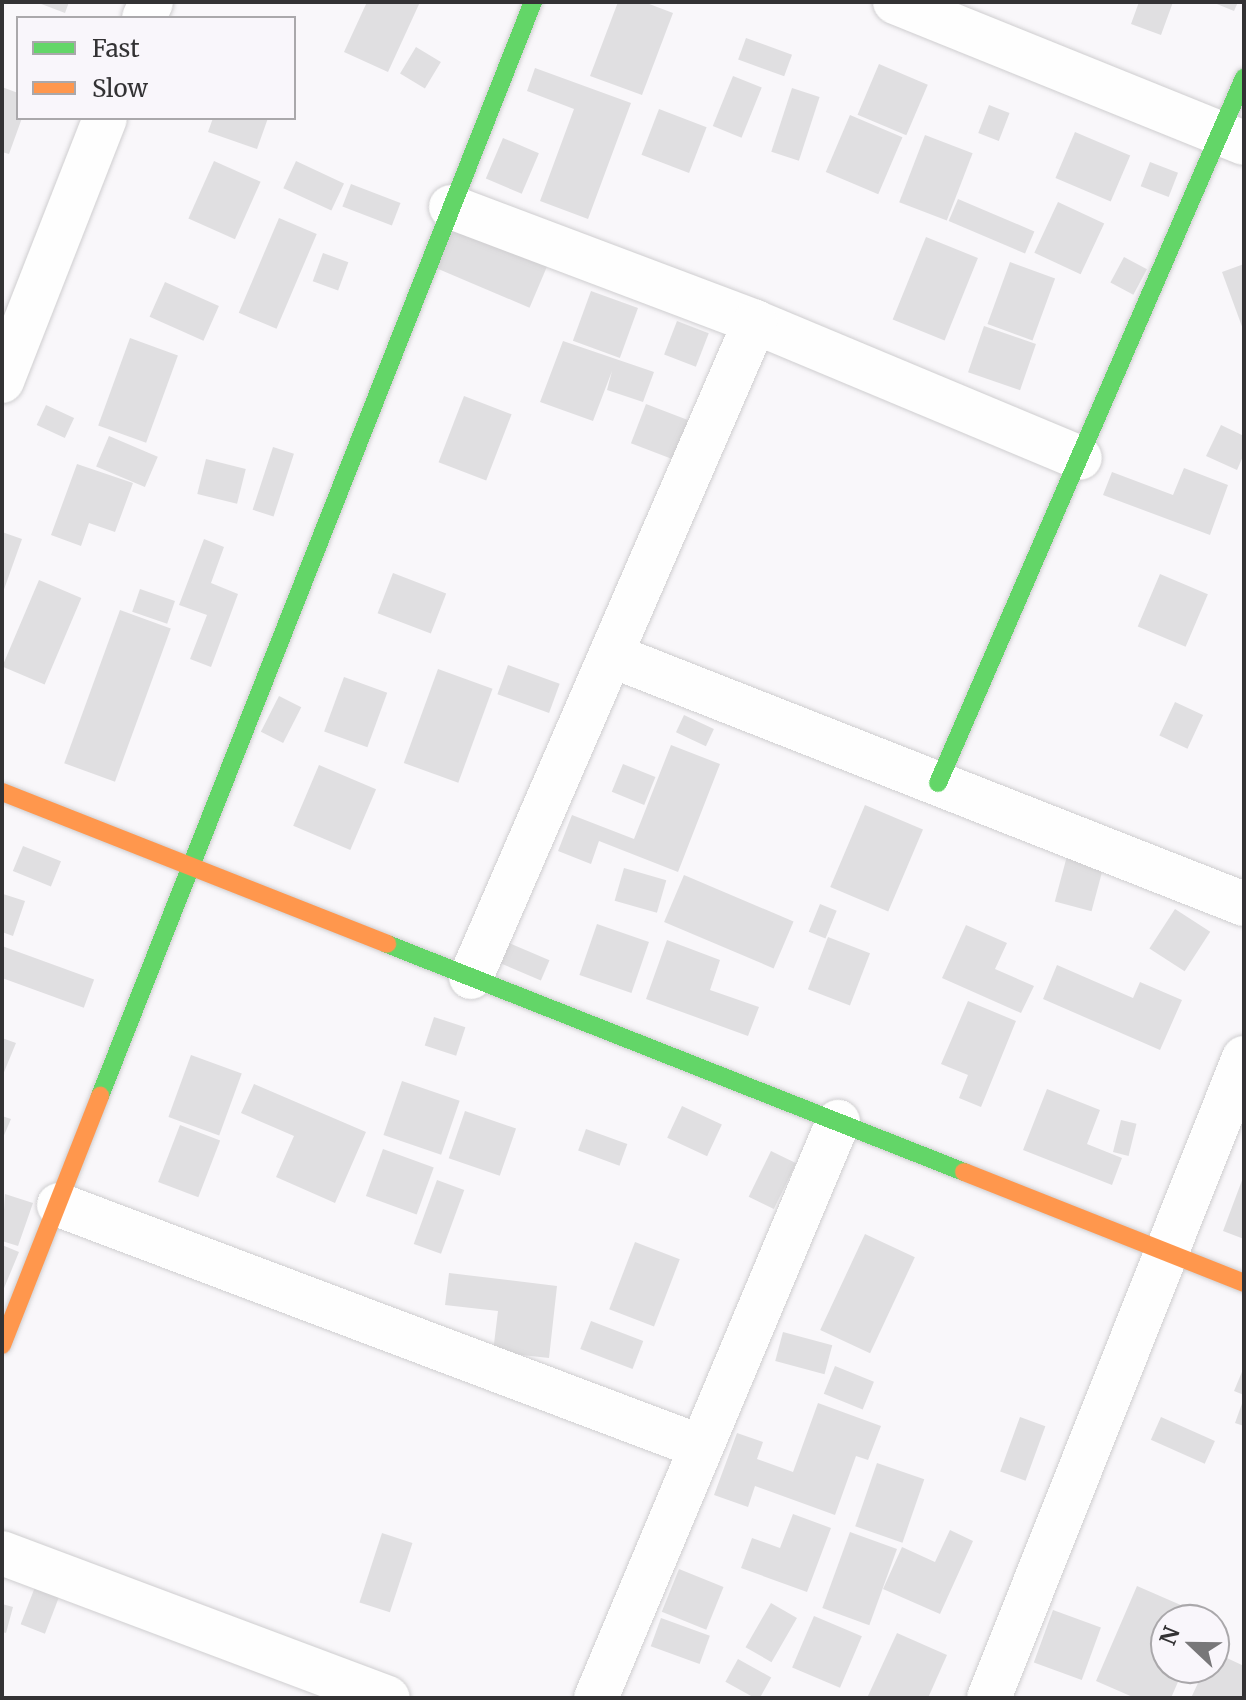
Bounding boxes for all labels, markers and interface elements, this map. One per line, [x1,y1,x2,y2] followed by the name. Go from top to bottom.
[16,16,296,120] legend
[92,33,140,64] text: Fast
[92,73,148,104] text: Slow
[1150,1604,1230,1684] north arrow
[1153,1622,1186,1649] text: N

